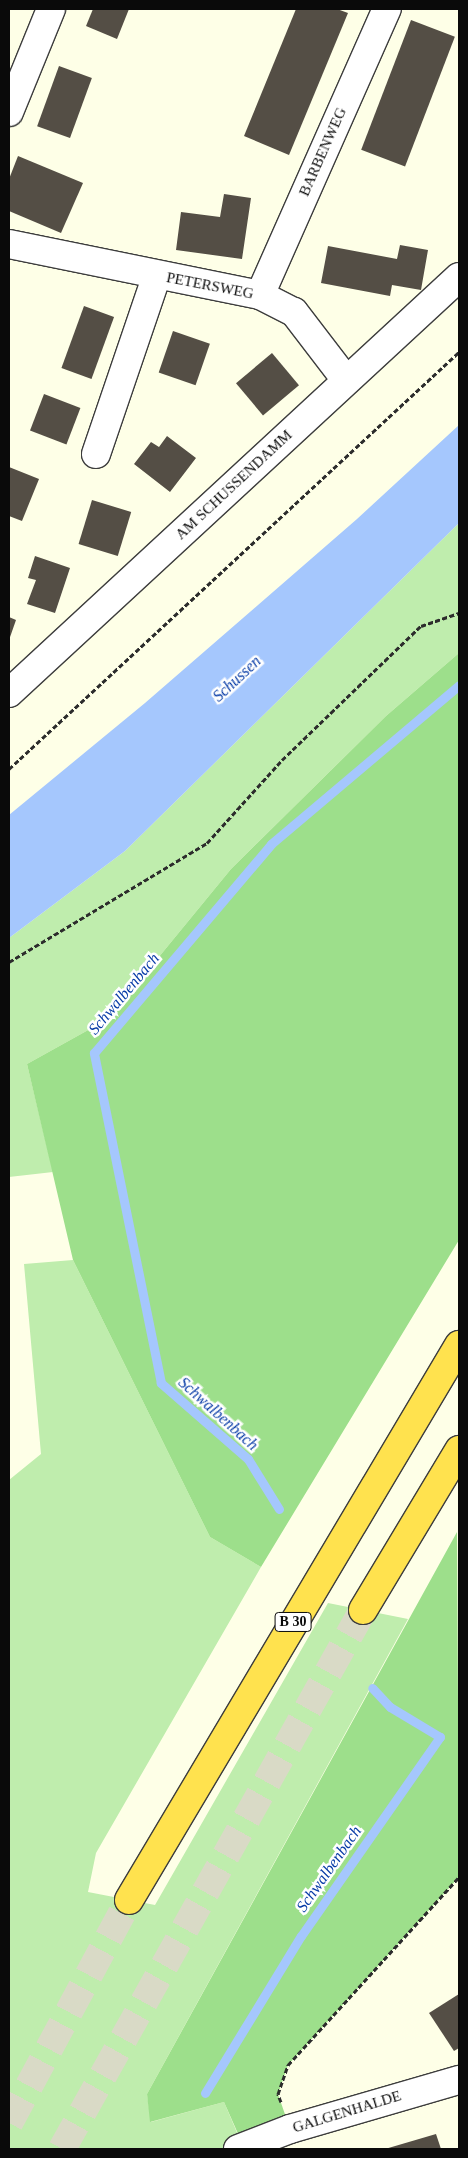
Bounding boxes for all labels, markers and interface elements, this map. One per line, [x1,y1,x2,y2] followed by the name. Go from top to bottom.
[295,105,351,199] street label: BARBENWEG
[165,269,255,303] street label: PETERSWEG
[172,426,296,544] street label: AM SCHUSSENDAMM
[209,652,265,706] water label: Schussen
[84,949,164,1039] water label: Schwalbenbach
[174,1373,262,1455] water label: Schwalbenbach
[274,1610,312,1634] road number: B 30
[292,1822,366,1916] water label: Schwalbenbach
[291,2087,403,2137] street label: GALGENHALDE

